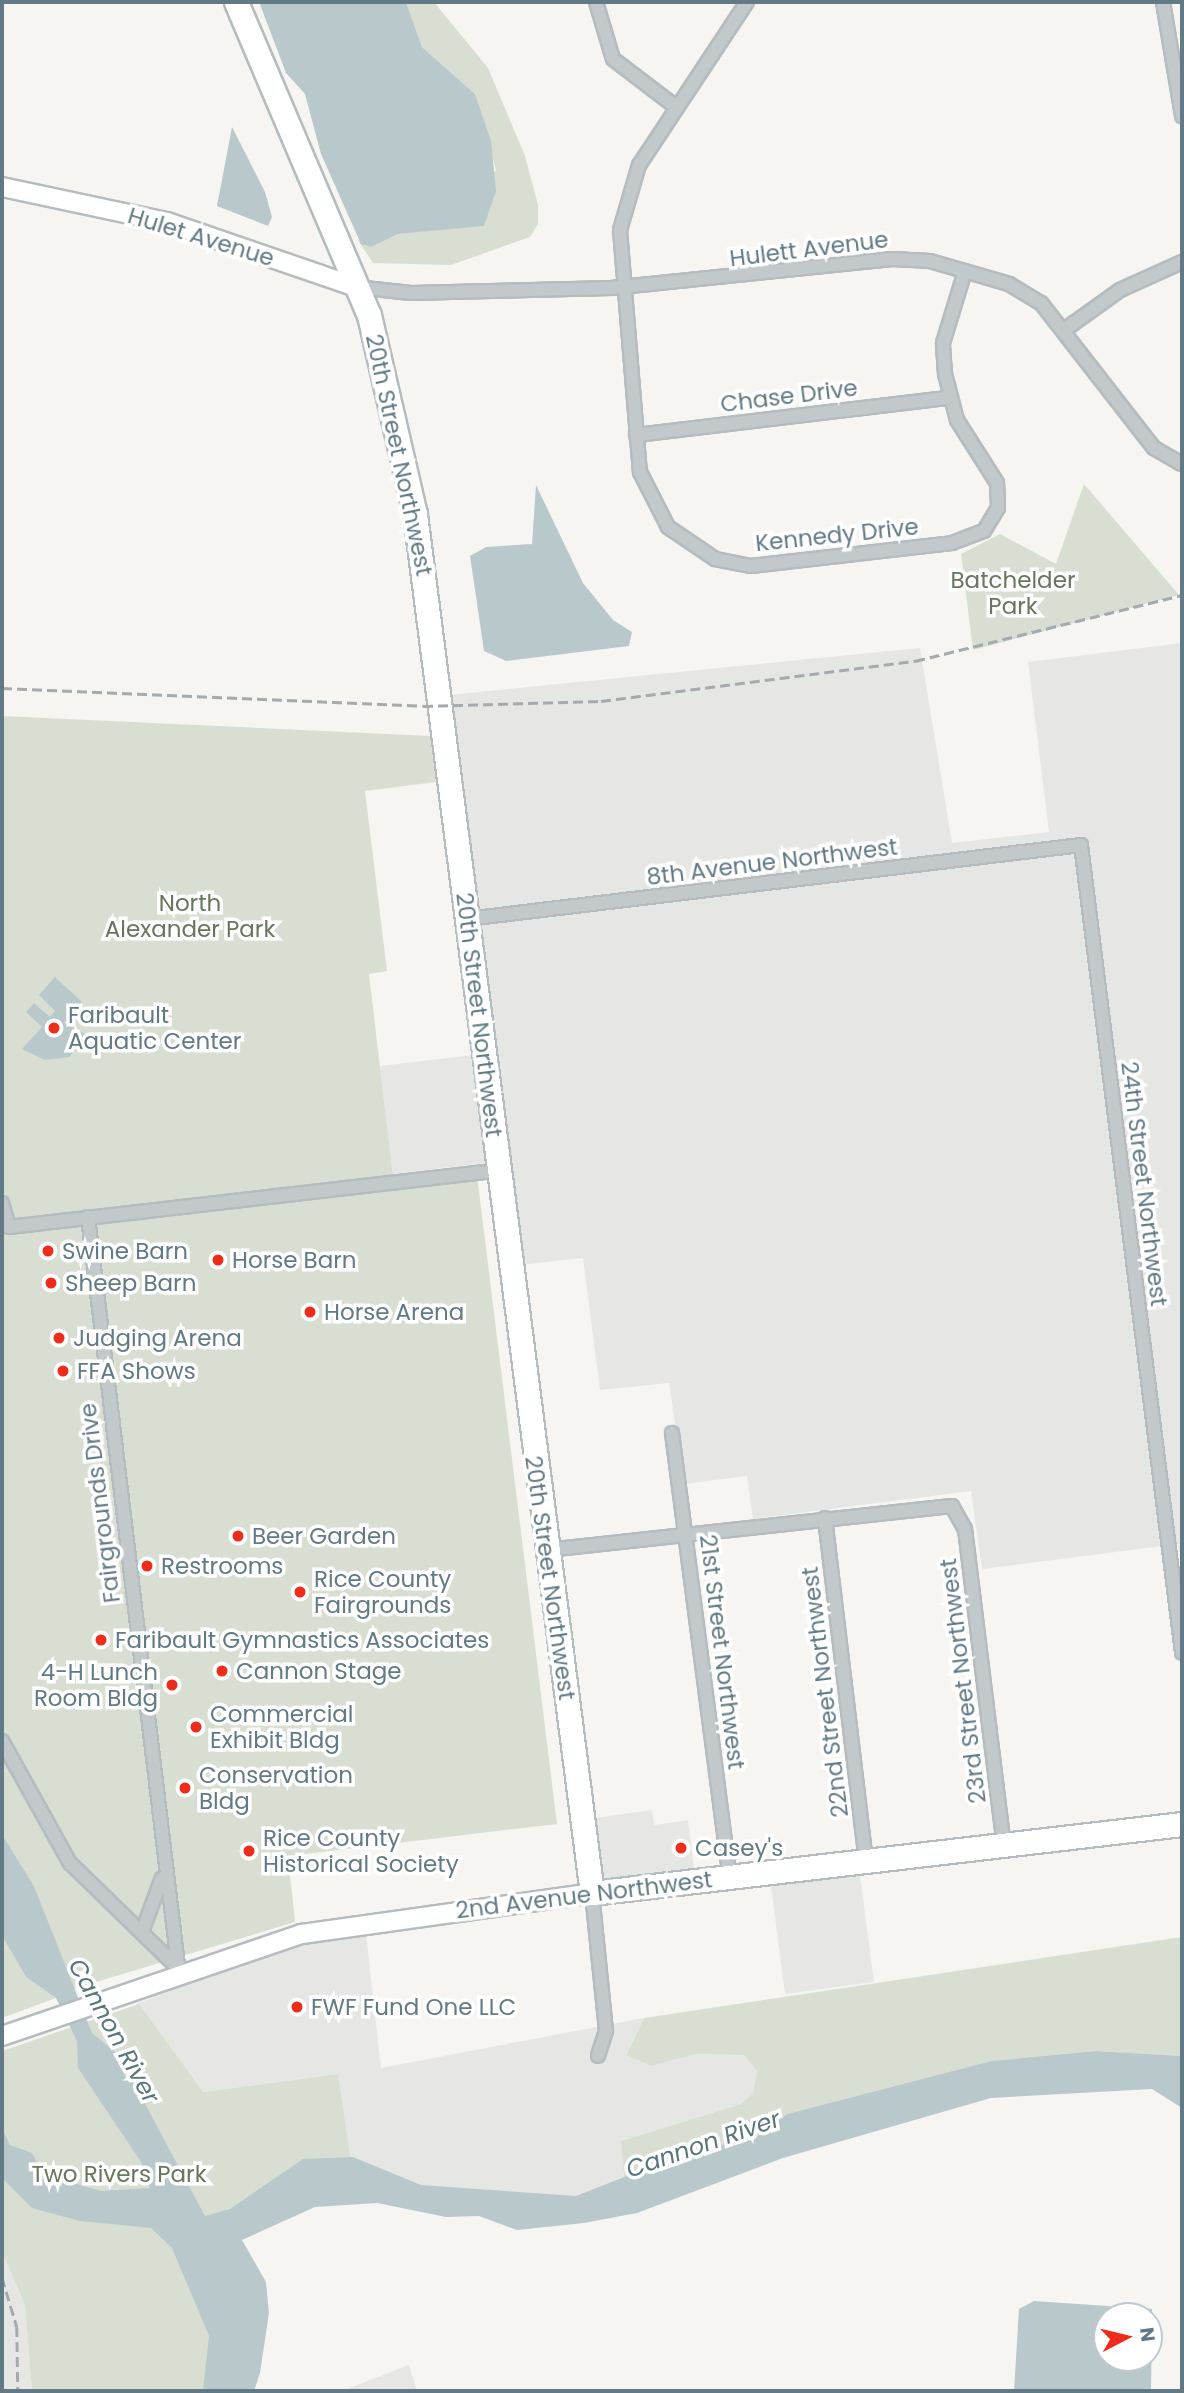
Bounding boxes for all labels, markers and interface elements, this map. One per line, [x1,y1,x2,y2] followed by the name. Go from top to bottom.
[125,202,277,272] street label: Hulet Avenue
[728,226,890,272] street label: Hulett Avenue
[360,332,438,578] street label: 20th Street Northwest
[719,374,859,418] street label: Chase Drive
[754,513,920,557] street label: Kennedy Drive
[950,566,1076,620] park label: Batchelder Park
[645,833,899,891] street label: 8th Avenue Northwest
[105,889,275,943] park label: North Alexander Park
[450,891,508,1139] street label: 20th Street Northwest
[68,1001,241,1055] place label: Faribault Aquatic Center
[46,1020,62,1036] marker: Faribault Aquatic Center
[1115,1060,1173,1308] street label: 24th Street Northwest
[62,1237,188,1265] place label: Swine Barn
[40,1243,56,1259] marker: Swine Barn
[232,1246,357,1274] place label: Horse Barn
[210,1252,226,1268] marker: Horse Barn
[65,1269,196,1297] place label: Sheep Barn
[43,1275,59,1291] marker: Sheep Barn
[324,1298,464,1326] place label: Horse Arena
[302,1304,318,1320] marker: Horse Arena
[73,1324,242,1352] place label: Judging Arena
[51,1330,67,1346] marker: Judging Arena
[77,1357,196,1385] place label: FFA Shows
[55,1363,71,1379] marker: FFA Shows
[74,1402,126,1604] street label: Fairgrounds Drive
[519,1454,581,1702] street label: 20th Street Northwest
[252,1522,396,1550] place label: Beer Garden
[230,1528,246,1544] marker: Beer Garden
[694,1533,750,1771] street label: 21st Street Northwest
[161,1552,283,1580] place label: Restrooms
[934,1557,992,1805] street label: 23rd Street Northwest
[139,1558,155,1574] marker: Restrooms
[314,1565,451,1619] place label: Rice County Fairgrounds
[796,1565,854,1819] street label: 22nd Street Northwest
[292,1584,308,1600] marker: Rice County Fairgrounds
[115,1626,489,1654] place label: Faribault Gymnastics Associates
[93,1632,109,1648] marker: Faribault Gymnastics Associates
[236,1657,402,1685] place label: Cannon Stage
[34,1658,158,1712] place label: 4-H Lunch Room Bldg
[214,1663,230,1679] marker: Cannon Stage
[164,1677,180,1693] marker: 4-H Lunch Room Bldg
[210,1700,354,1754] place label: Commercial Exhibit Bldg
[188,1719,204,1735] marker: Commercial Exhibit Bldg
[199,1761,353,1815] place label: Conservation Bldg
[177,1780,193,1796] marker: Conservation Bldg
[263,1824,459,1878] place label: Rice County Historical Society
[695,1834,783,1862] place label: Casey's
[673,1840,689,1856] marker: Casey's
[241,1843,257,1859] marker: Rice County Historical Society
[454,1866,714,1924] street label: 2nd Avenue Northwest
[62,1954,166,2108] water label: Cannon River
[311,1993,516,2021] place label: FWF Fund One LLC
[289,1999,305,2015] marker: FWF Fund One LLC
[622,2104,784,2184] water label: Cannon River
[32,2160,206,2188] park label: Two Rivers Park
[1093,2302,1163,2372] north arrow
[1133,2326,1162,2343] text: N

